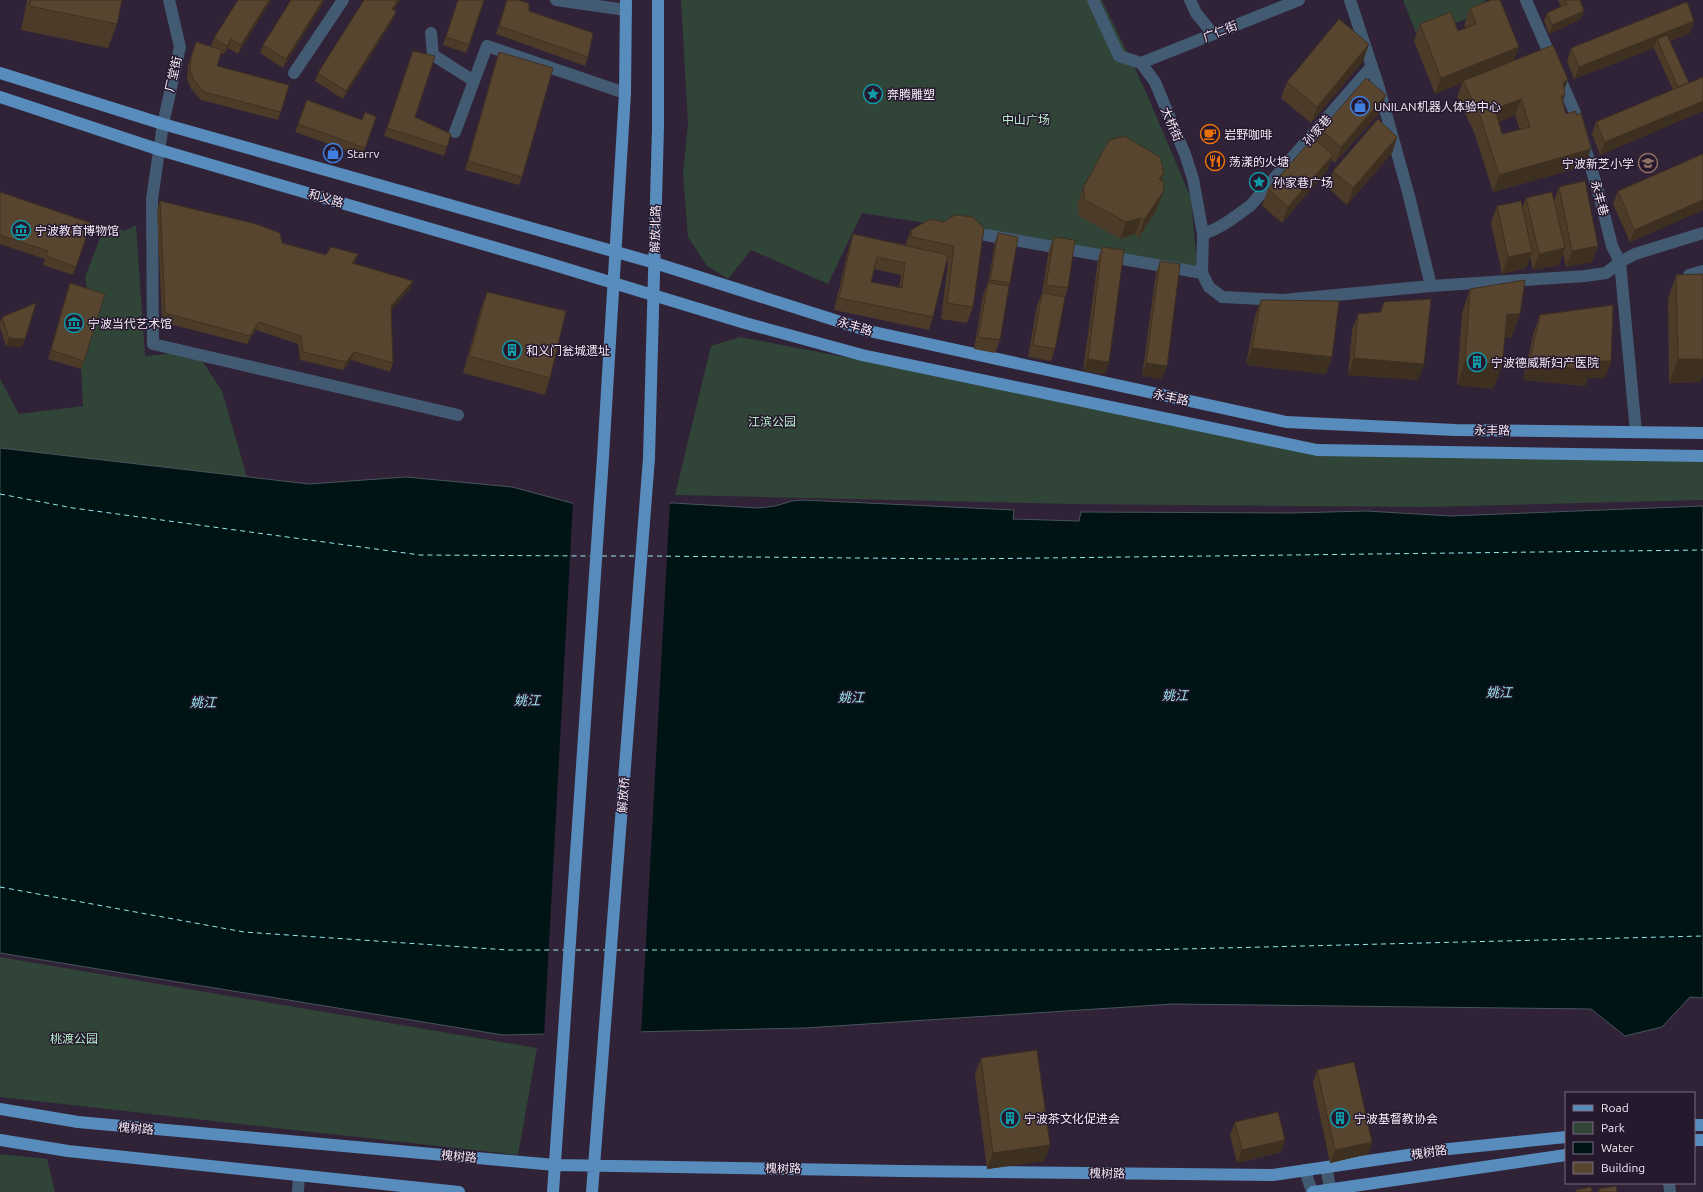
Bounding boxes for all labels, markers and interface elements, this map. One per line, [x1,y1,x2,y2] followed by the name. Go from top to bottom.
[1201,18,1239,44] street label: 广仁街
[163,55,183,93] street label: 厂堂街
[862,83,884,105] place icon: 奔腾雕塑
[887,88,935,101] place label: 奔腾雕塑
[1349,95,1371,117] shop icon: UNILAN机器人体验中心
[1374,100,1501,113] place label: UNILAN机器人体验中心
[1159,105,1185,143] street label: 大桥街
[1300,112,1334,148] street label: 孙家巷
[1002,113,1050,126] park label: 中山广场
[1199,123,1221,145] cafe icon: 岩野咖啡
[1224,128,1272,141] place label: 岩野咖啡
[322,142,344,164] shop icon: Starrv
[347,147,380,160] place label: Starrv
[1204,150,1226,172] restaurant icon: 荡漾的火塘
[1637,152,1659,174] school or university icon: 宁波新芝小学
[1229,155,1289,168] place label: 荡漾的火塘
[1562,157,1634,170] place label: 宁波新芝小学
[1248,171,1270,193] place icon: 孙家巷广场
[1273,176,1333,189] place label: 孙家巷广场
[1589,179,1611,217] street label: 永丰巷
[307,187,345,209] street label: 和义路
[648,205,662,253] street label: 解放北路
[10,219,32,241] museum icon: 宁波教育博物馆
[35,224,119,237] place label: 宁波教育博物馆
[63,312,85,334] museum icon: 宁波当代艺术馆
[836,315,874,337] street label: 永丰路
[88,317,172,330] place label: 宁波当代艺术馆
[501,339,523,361] building icon: 和义门瓮城遗址
[526,344,610,357] place label: 和义门瓮城遗址
[1466,351,1488,373] building icon: 宁波德威斯妇产医院
[1491,356,1599,369] place label: 宁波德威斯妇产医院
[1152,387,1190,407] street label: 永丰路
[748,415,796,428] park label: 江滨公园
[1474,423,1510,437] street label: 永丰路
[1486,685,1514,699] water label: 姚江
[1162,688,1190,702] water label: 姚江
[838,690,866,704] water label: 姚江
[514,693,542,707] water label: 姚江
[190,695,218,709] water label: 姚江
[615,777,631,813] street label: 解放桥
[50,1032,98,1045] park label: 桃渡公园
[1565,1092,1695,1184] legend
[1601,1101,1629,1114] text: Road
[999,1107,1021,1129] building icon: 宁波茶文化促进会
[1329,1107,1351,1129] building icon: 宁波基督教协会
[1024,1112,1120,1125] place label: 宁波茶文化促进会
[1354,1112,1438,1125] place label: 宁波基督教协会
[117,1120,155,1136] street label: 槐树路
[1601,1121,1625,1134] text: Park
[1601,1141,1634,1154] text: Water
[1410,1143,1448,1161] street label: 槐树路
[440,1148,478,1164] street label: 槐树路
[765,1161,801,1175] street label: 槐树路
[1601,1161,1645,1174] text: Building
[1089,1166,1125,1180] street label: 槐树路

